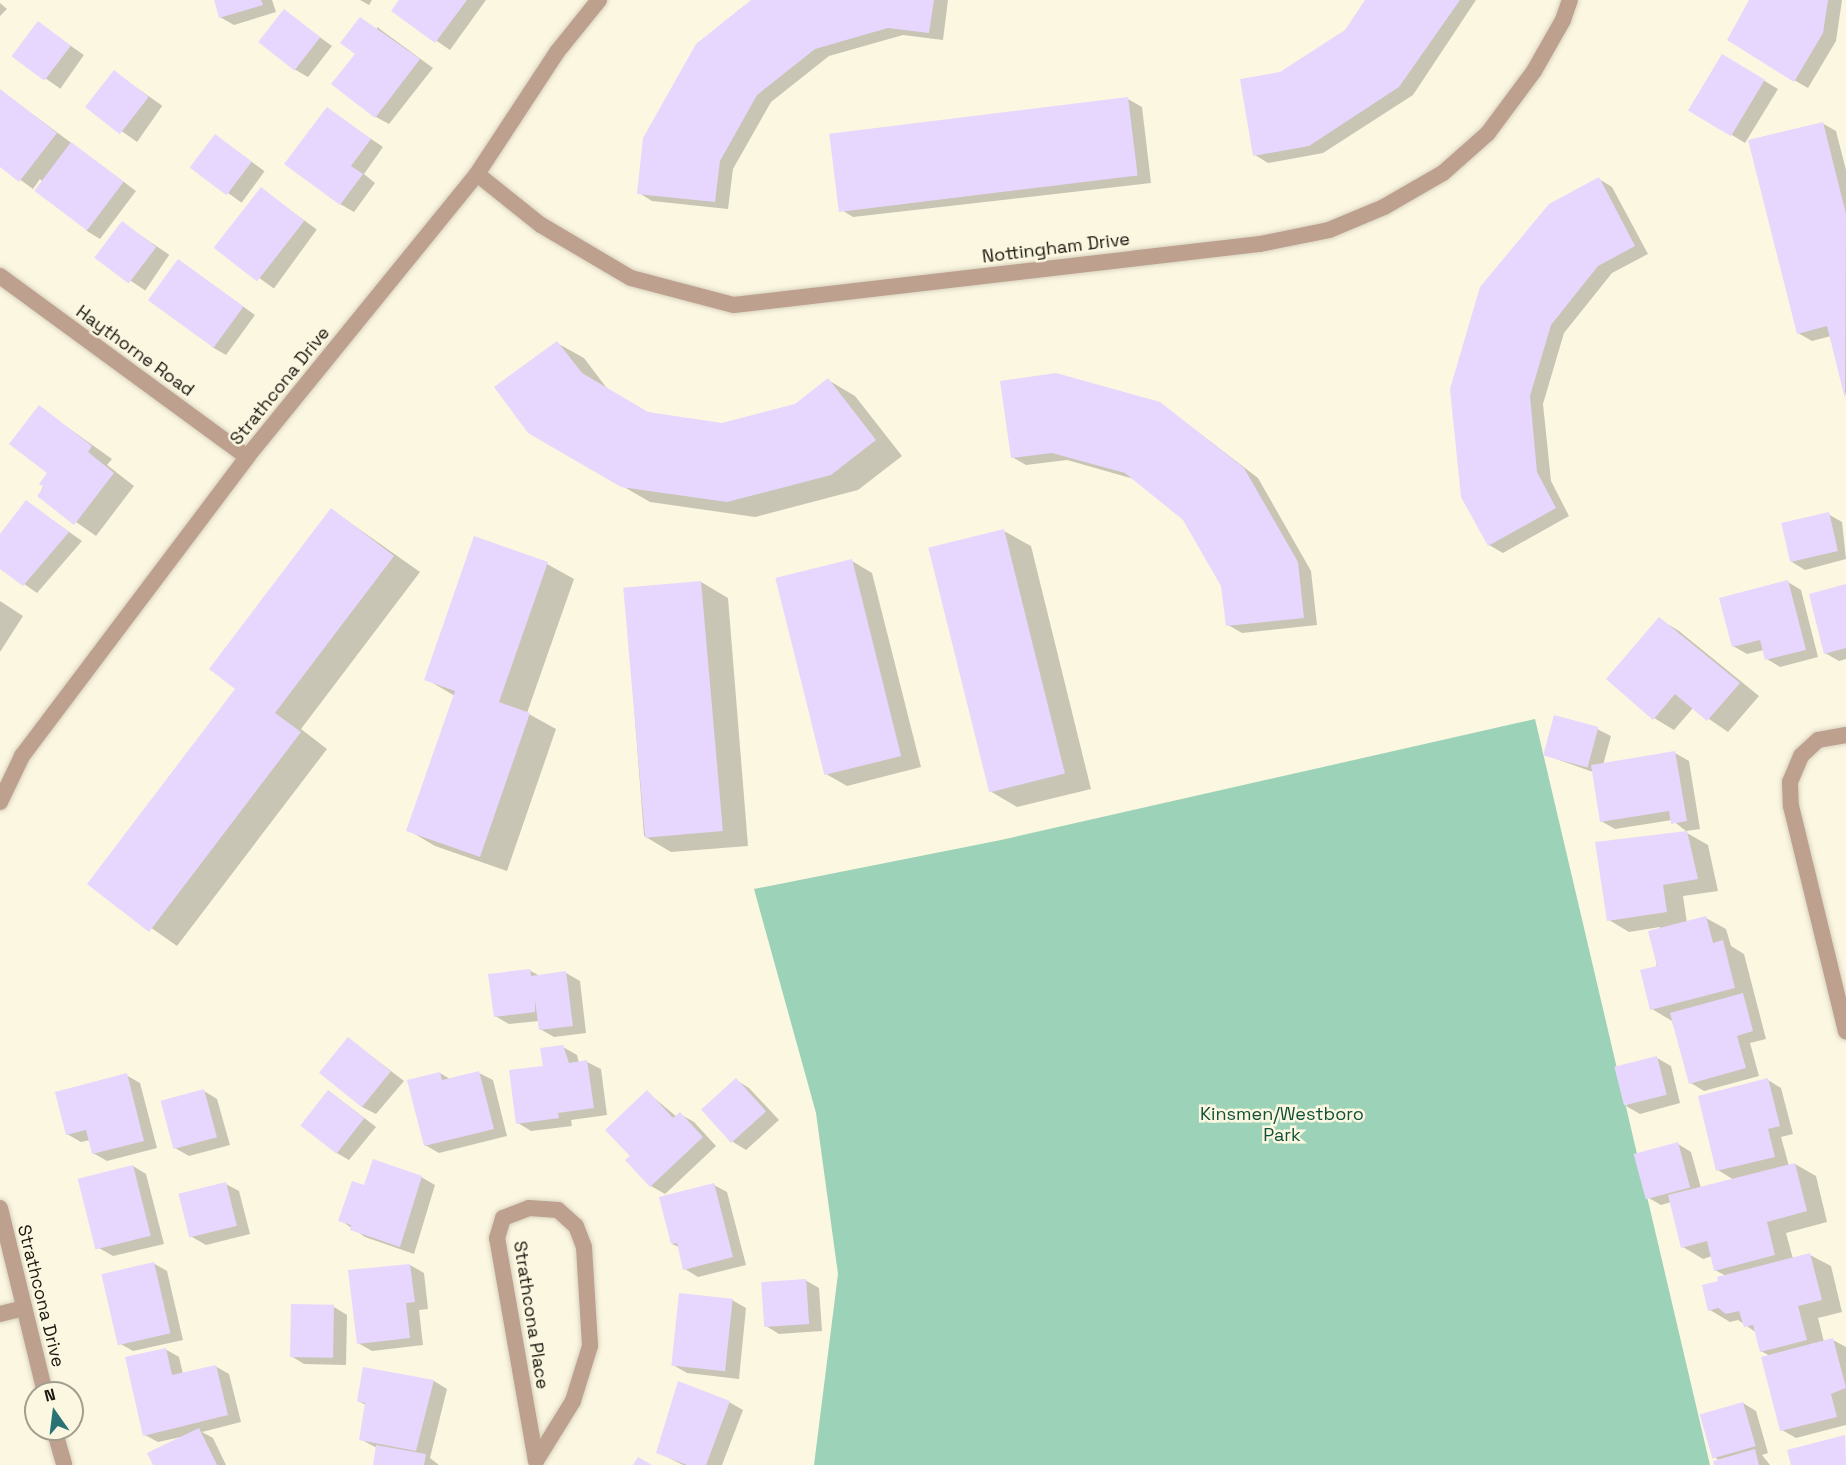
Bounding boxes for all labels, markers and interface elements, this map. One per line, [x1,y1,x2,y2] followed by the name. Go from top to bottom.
[981,228,1131,268] street label: Nottingham Drive
[72,301,198,401] street label: Haythorne Road
[226,323,334,449] street label: Strathcona Drive
[1200,1104,1364,1146] park label: Kinsmen/Westboro Park
[13,1223,69,1369] street label: Strathcona Drive
[509,1239,553,1391] street label: Strathcona Place
[24,1381,84,1441] north arrow
[42,1384,58,1406] text: N

